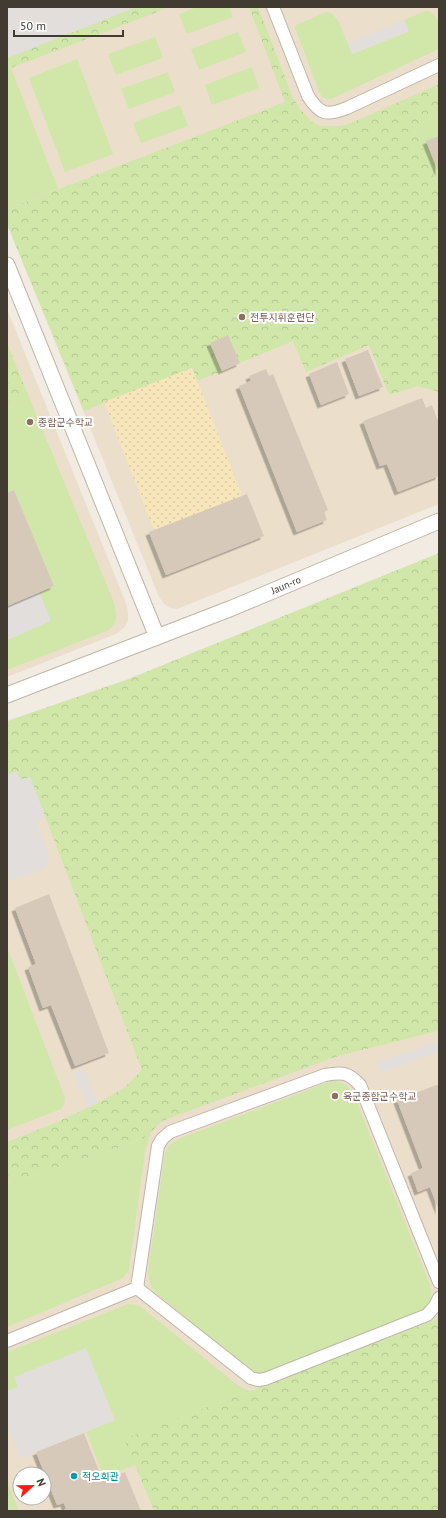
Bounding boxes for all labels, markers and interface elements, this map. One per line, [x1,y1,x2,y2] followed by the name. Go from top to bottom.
[14,12,123,38] scale bar
[20,18,46,33] text: 50 m
[250,311,314,324] place label: 전투지휘훈련단
[237,312,247,322] marker: 전투지휘훈련단
[38,416,93,429] place label: 종합군수학교
[25,417,35,427] marker: 종합군수학교
[268,573,303,597] street label: Jaun-ro
[343,1090,417,1103] place label: 육군종합군수학교
[330,1091,340,1101] marker: 육군종합군수학교
[12,1466,52,1506] north arrow
[82,1470,120,1483] place label: 적오회관
[69,1471,79,1481] marker: 적오회관
[33,1476,49,1488] text: N

